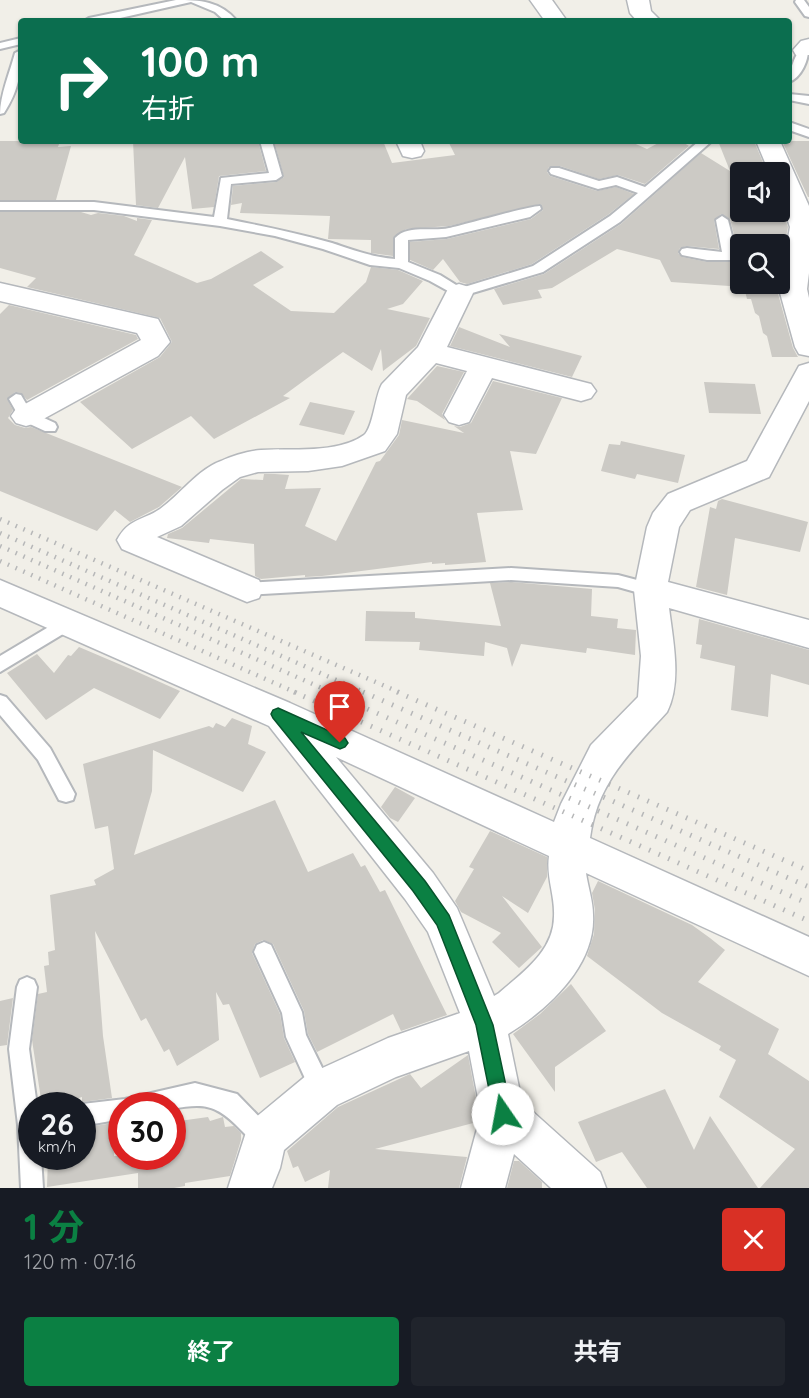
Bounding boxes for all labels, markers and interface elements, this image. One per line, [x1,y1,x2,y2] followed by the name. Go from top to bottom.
[141,35,259,88] text: 100 m
[42,42,120,120] icon: right
[141,91,195,125] text: 右折
[730,162,790,294] map controls
[730,162,790,222] button: sound
[730,234,790,294] button: search
[314,681,365,743] pin
[323,690,356,723] icon: arrive
[471,1082,535,1146] position arrow
[108,1092,186,1170] speed limit sign: 30
[40,1105,74,1143] text: 26
[38,1137,76,1156] text: km/h
[24,1204,84,1249] text: 1 分
[722,1208,785,1271] button: close
[24,1249,136,1274] text: 120 m · 07:16
[24,1317,399,1386] button: 終了
[411,1317,785,1386] button: 共有

